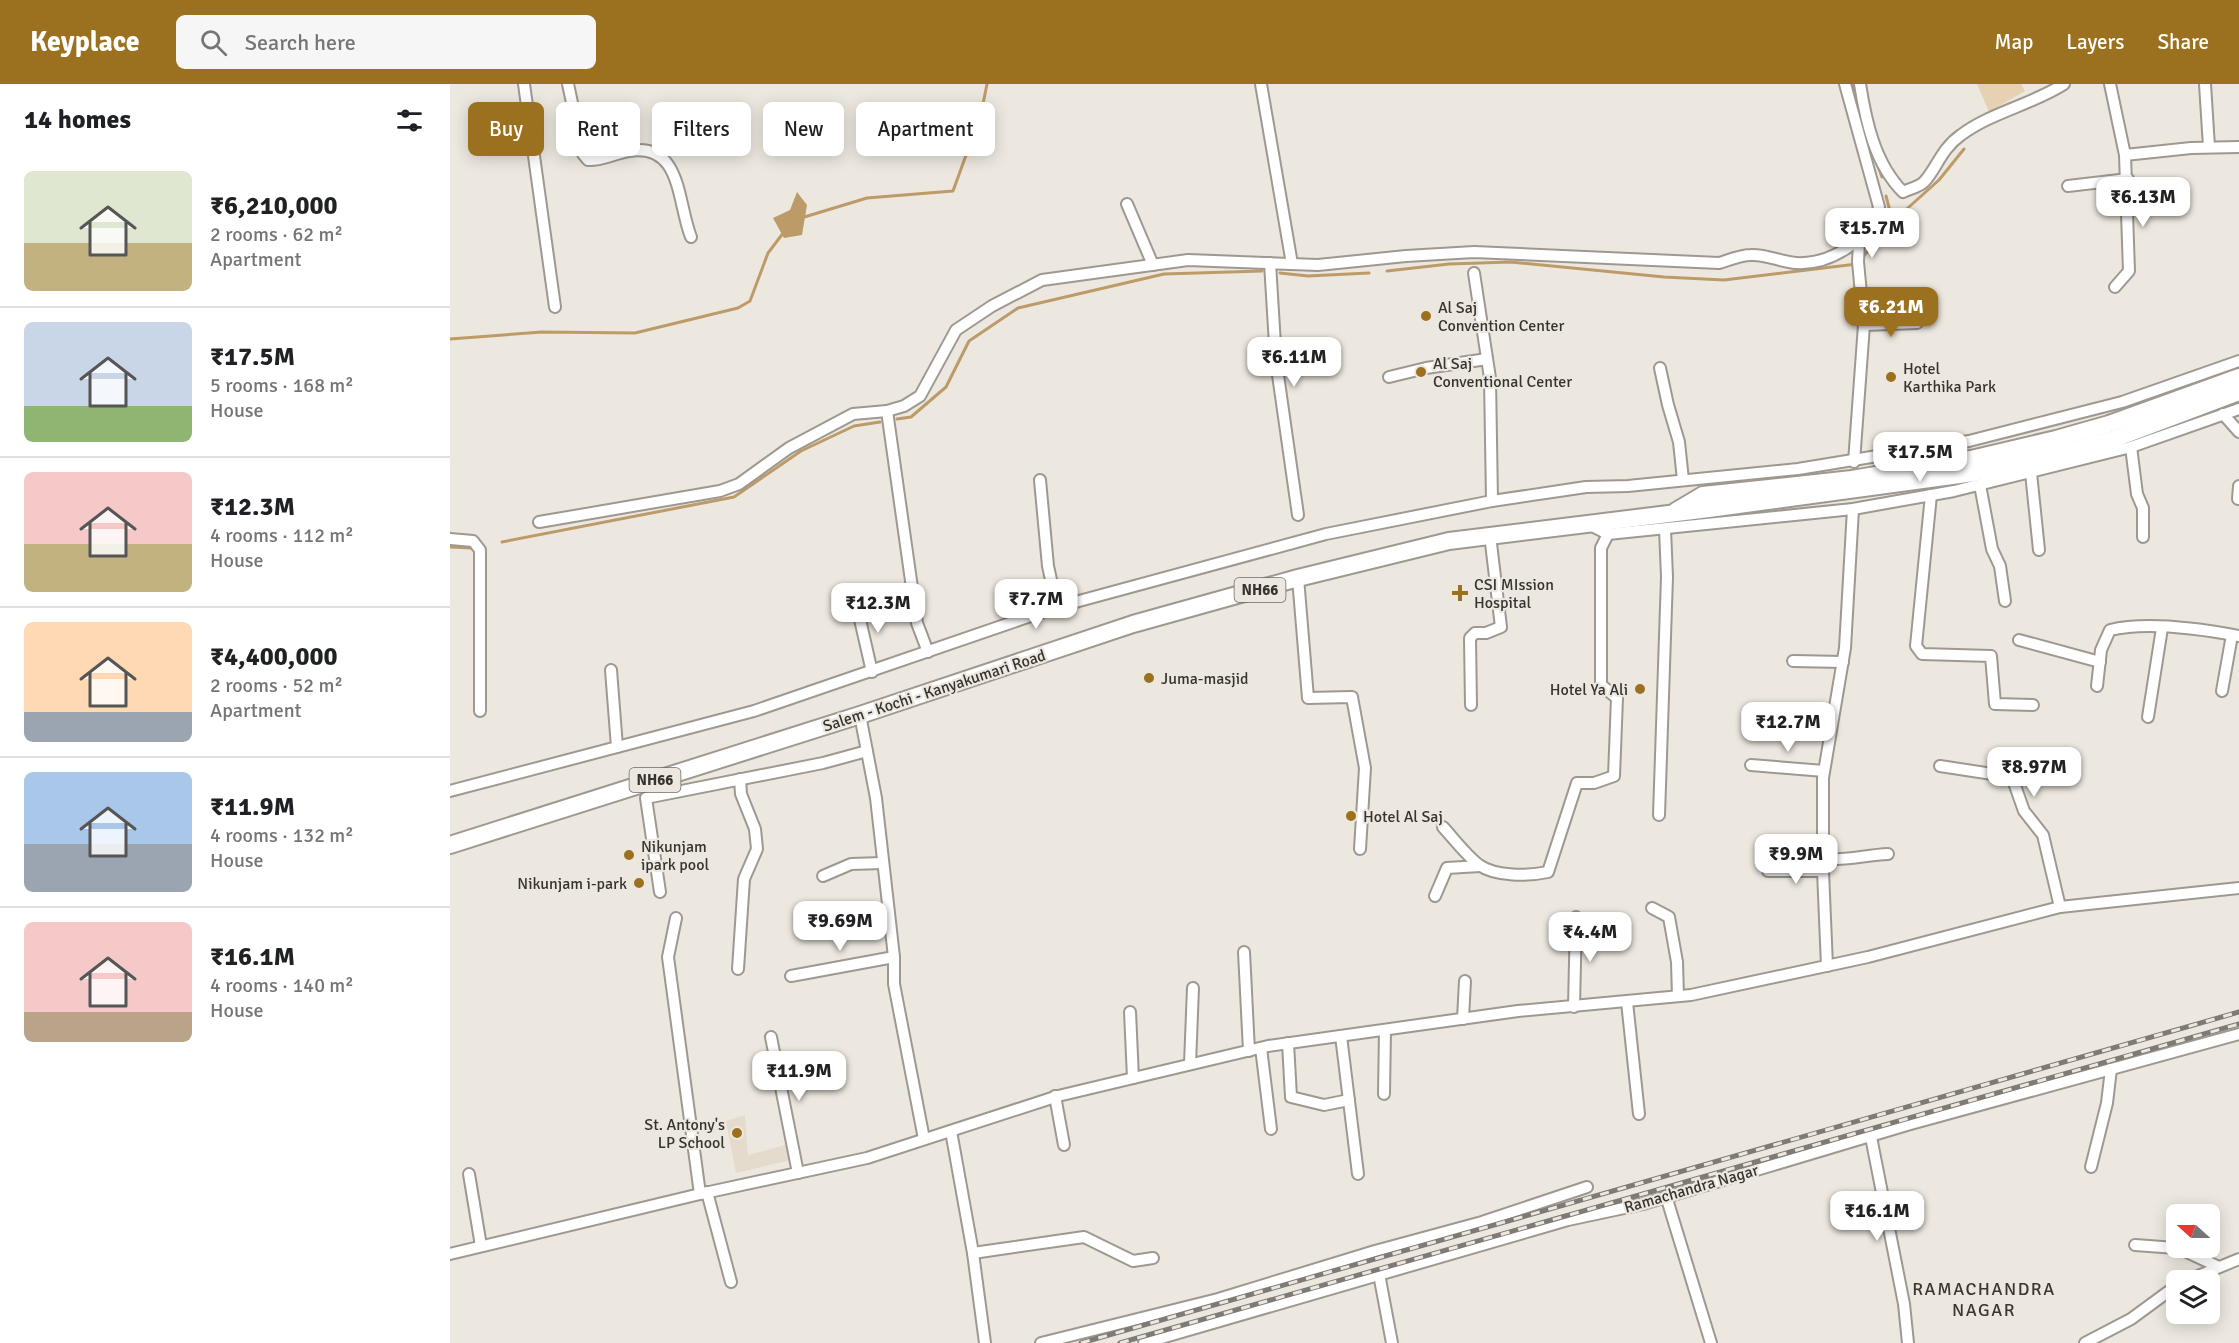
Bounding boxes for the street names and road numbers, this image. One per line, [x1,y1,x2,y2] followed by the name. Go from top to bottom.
[1234,578,1286,602] road number: NH66
[820,645,1048,736] street label: Salem - Kochi - Kanyakumari Road
[630,768,680,792] road number: NH66
[1622,1160,1761,1218] street label: Ramachandra Nagar

